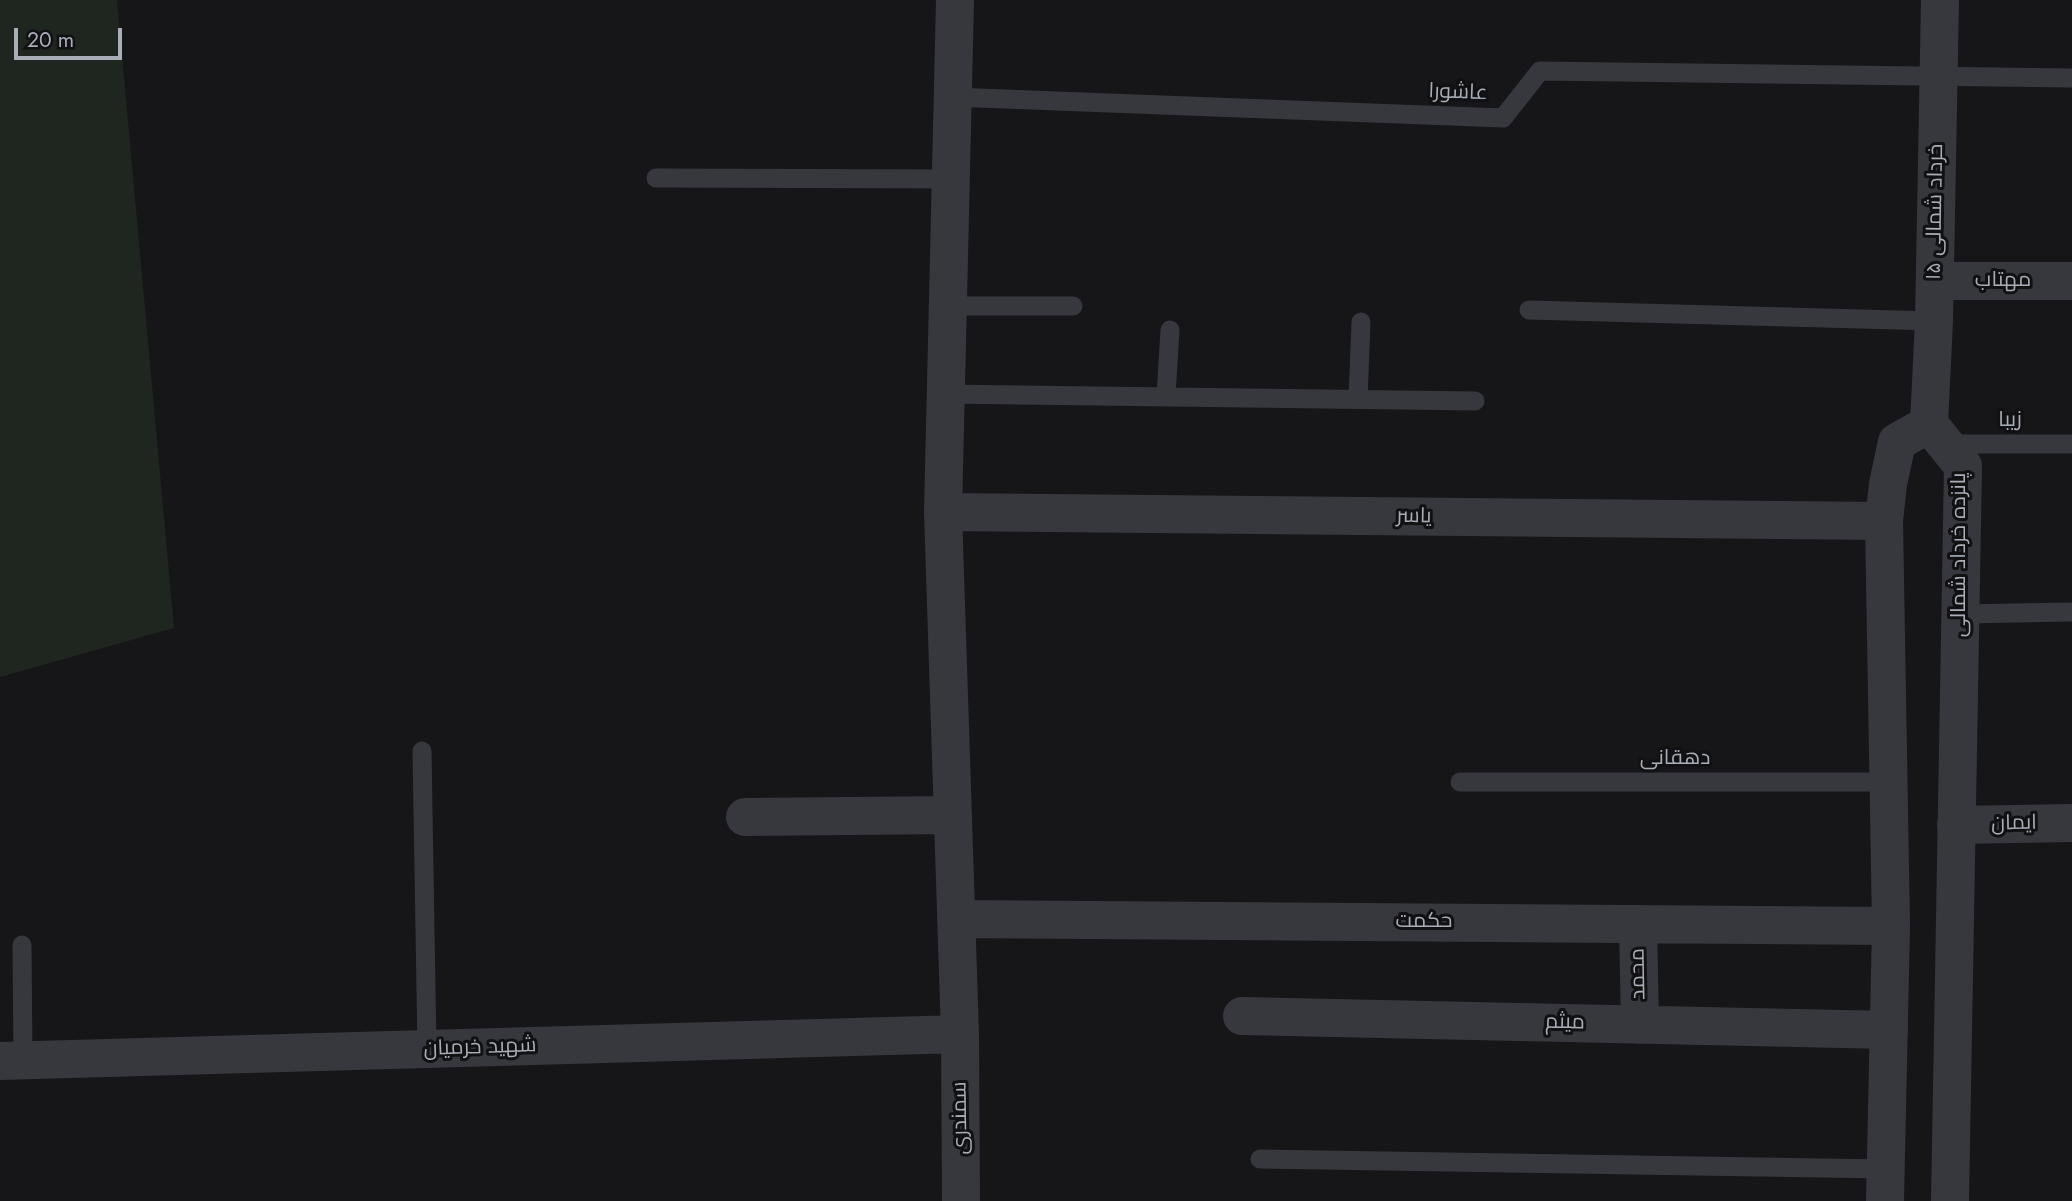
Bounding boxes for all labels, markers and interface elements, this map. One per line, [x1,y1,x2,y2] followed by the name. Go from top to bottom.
[18,14,126,58] scale bar
[27,25,74,55] text: 20 m
[1428,79,1488,107] street label: عاشورا
[1922,144,1950,280] street label: ۱۵ خرداد شمالی
[1975,268,2031,294] street label: مهتاب
[1998,408,2022,434] street label: زیبا
[1947,473,1973,637] street label: پانزده خرداد شمالی
[1396,504,1432,530] street label: یاسر
[1640,746,1710,772] street label: دهقانی
[1991,811,2037,837] street label: ایمان
[1396,909,1452,935] street label: حکمت
[1626,948,1652,1000] street label: محمد
[1545,1010,1585,1036] street label: میثم
[423,1033,537,1063] street label: شهید خرمیان
[948,1081,974,1155] street label: سمندری

